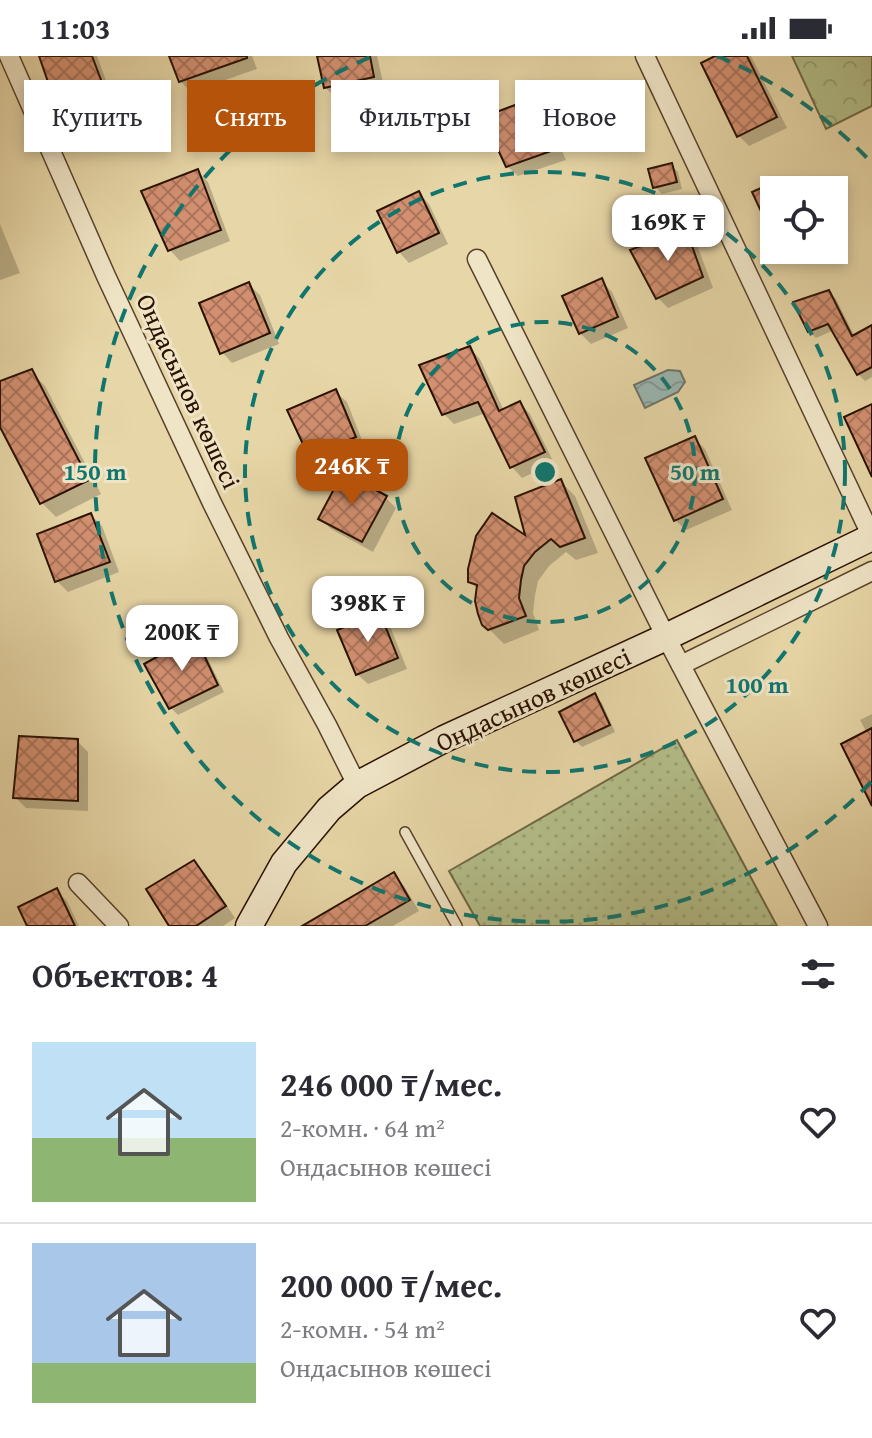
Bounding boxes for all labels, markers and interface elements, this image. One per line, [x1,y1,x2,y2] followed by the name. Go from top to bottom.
[40,6,111,50] text: 11:03
[24,80,171,152] chip: Купить
[187,80,315,152] chip: Снять
[331,80,499,152] chip: Фильтры
[515,80,645,152] chip: Новое
[760,176,848,264] map controls
[760,176,848,264] button: locate
[603,195,733,263] pin: 169K ₸
[630,201,706,240] text: 169K ₸
[127,287,251,495] street label: Ондасынов көшесі
[287,439,417,507] pin: 246K ₸
[314,445,390,484] text: 246K ₸
[63,454,127,489] text: 150 m
[670,454,721,489] text: 50 m
[531,458,559,486] centre of rings
[303,576,433,644] pin: 398K ₸
[330,582,406,621] text: 398K ₸
[117,605,247,673] pin: 200K ₸
[144,611,220,650] text: 200K ₸
[429,637,637,761] street label: Оңдасынов көшесі
[725,667,789,702] text: 100 m
[32,950,218,999] text: Объектов: 4
[796,952,840,996] icon: filters
[280,1059,502,1108] text: 246 000 ₸/мес.
[96,1074,192,1170] icon: home
[796,1100,840,1144] icon: heart
[280,1108,445,1147] text: 2-комн. · 64 m²
[280,1147,491,1186] text: Ондасынов көшесі
[280,1260,502,1309] text: 200 000 ₸/мес.
[96,1275,192,1371] icon: home
[796,1301,840,1345] icon: heart
[280,1309,445,1348] text: 2-комн. · 54 m²
[280,1348,491,1387] text: Ондасынов көшесі

